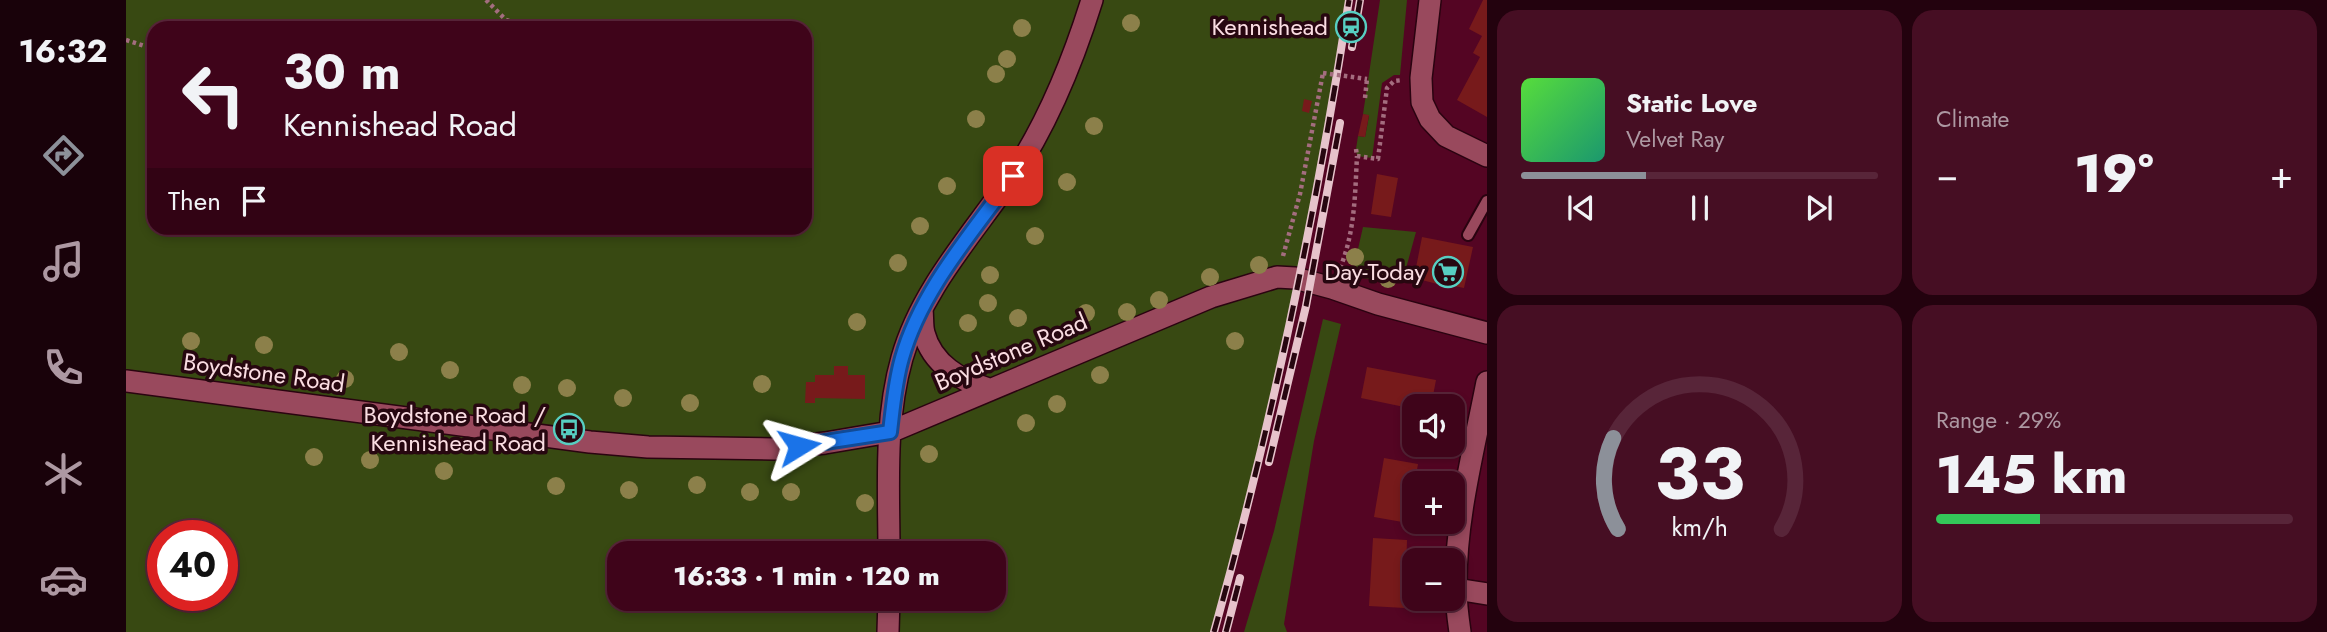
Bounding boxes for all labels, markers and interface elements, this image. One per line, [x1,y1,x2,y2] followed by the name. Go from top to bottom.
[1212,9,1328,44] place label: Kennishead
[1334,10,1368,44] station icon: Kennishead
[19,28,107,74] text: 16:32
[283,37,401,107] text: 30 m
[168,49,259,140] icon: left
[1626,84,1758,122] text: Static Love
[283,102,517,148] text: Kennishead Road
[1936,102,2009,136] text: Climate
[1626,122,1724,156] text: Velvet Ray
[39,131,88,180] icon: directions
[2074,136,2154,212] text: 19°
[983,146,1043,206] pin
[1936,147,1958,202] text: −
[2270,147,2293,202] text: +
[994,157,1032,195] icon: arrive
[168,182,221,220] text: Then
[235,182,273,220] icon: arrive
[1562,189,1600,227] icon: previous
[1681,189,1719,227] icon: pause
[1800,189,1838,227] icon: next
[39,237,88,286] icon: music
[1324,254,1425,289] place label: Day-Today
[1431,255,1465,289] supermarket icon: Day-Today
[929,304,1093,399] street label: Boydstone Road
[39,343,88,392] icon: phone
[181,344,347,401] street label: Boydstone Road
[1402,394,1465,611] map controls
[1402,394,1465,457] button: sound
[364,397,546,460] place label: Boydstone Road / Kennishead Road
[1936,403,2061,437] text: Range · 29%
[762,409,836,483] position arrow
[552,412,586,446] bus stop icon: Boydstone Road / Kennishead Road
[1654,422,1745,527] text: 33
[1936,437,2127,513] text: 145 km
[39,449,88,498] icon: climate
[1402,471,1465,534] button: +
[1671,509,1728,545] text: km/h
[147,520,238,611] speed limit sign: 40
[1402,548,1465,611] button: −
[39,555,88,604] icon: car
[673,557,940,595] text: 16:33 · 1 min · 120 m

